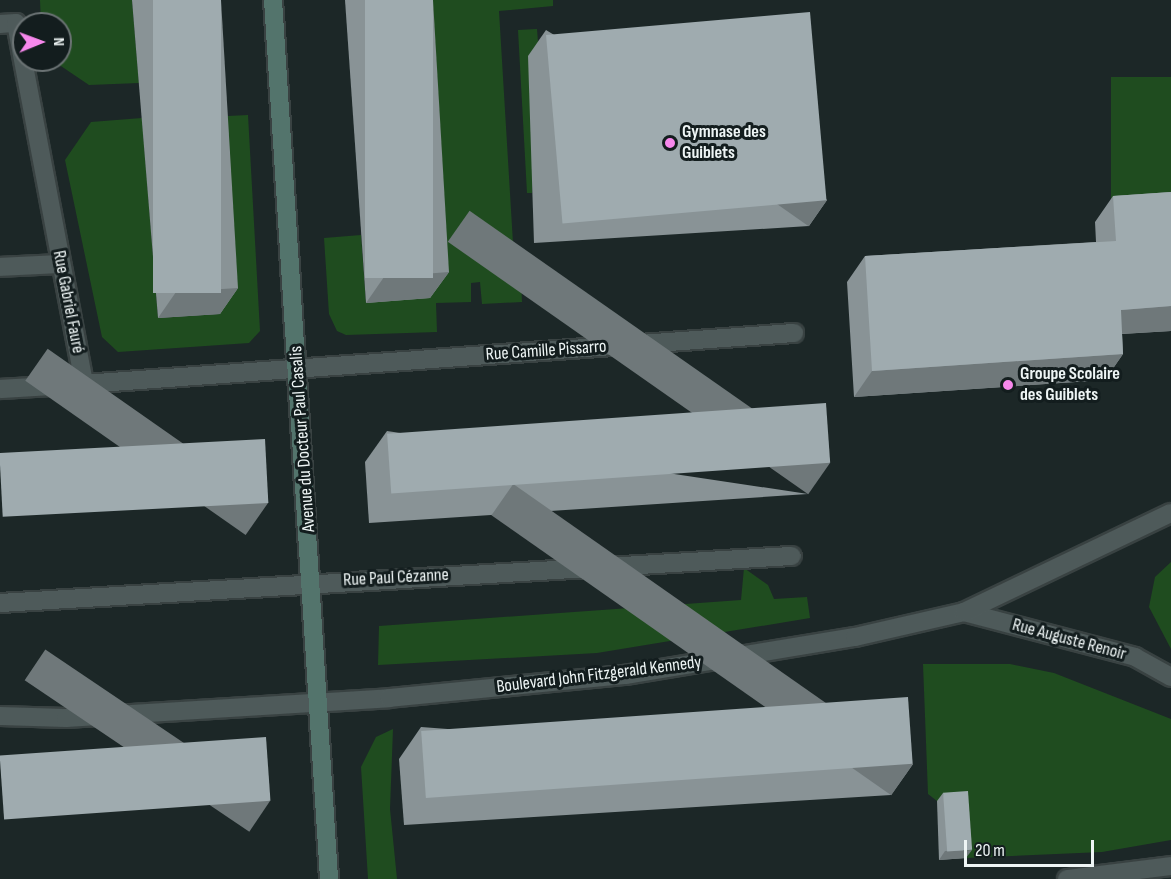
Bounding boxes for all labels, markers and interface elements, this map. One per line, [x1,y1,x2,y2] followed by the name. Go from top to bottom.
[12,12,72,72] north arrow
[49,37,68,46] text: N
[682,122,766,164] place label: Gymnase des Guiblets
[663,136,677,150] marker: Gymnase des Guiblets
[47,249,89,355] street label: Rue Gabriel Fauré
[485,336,607,366] street label: Rue Camille Pissarro
[286,345,320,533] street label: Avenue du Docteur Paul Casalis
[1020,364,1120,406] place label: Groupe Scolaire des Guiblets
[1001,378,1015,392] marker: Groupe Scolaire des Guiblets
[343,564,449,592] street label: Rue Paul Cézanne
[1010,614,1128,666] street label: Rue Auguste Renoir
[495,652,703,698] street label: Boulevard John Fitzgerald Kennedy
[967,828,1098,866] scale bar
[975,840,1005,861] text: 20 m

